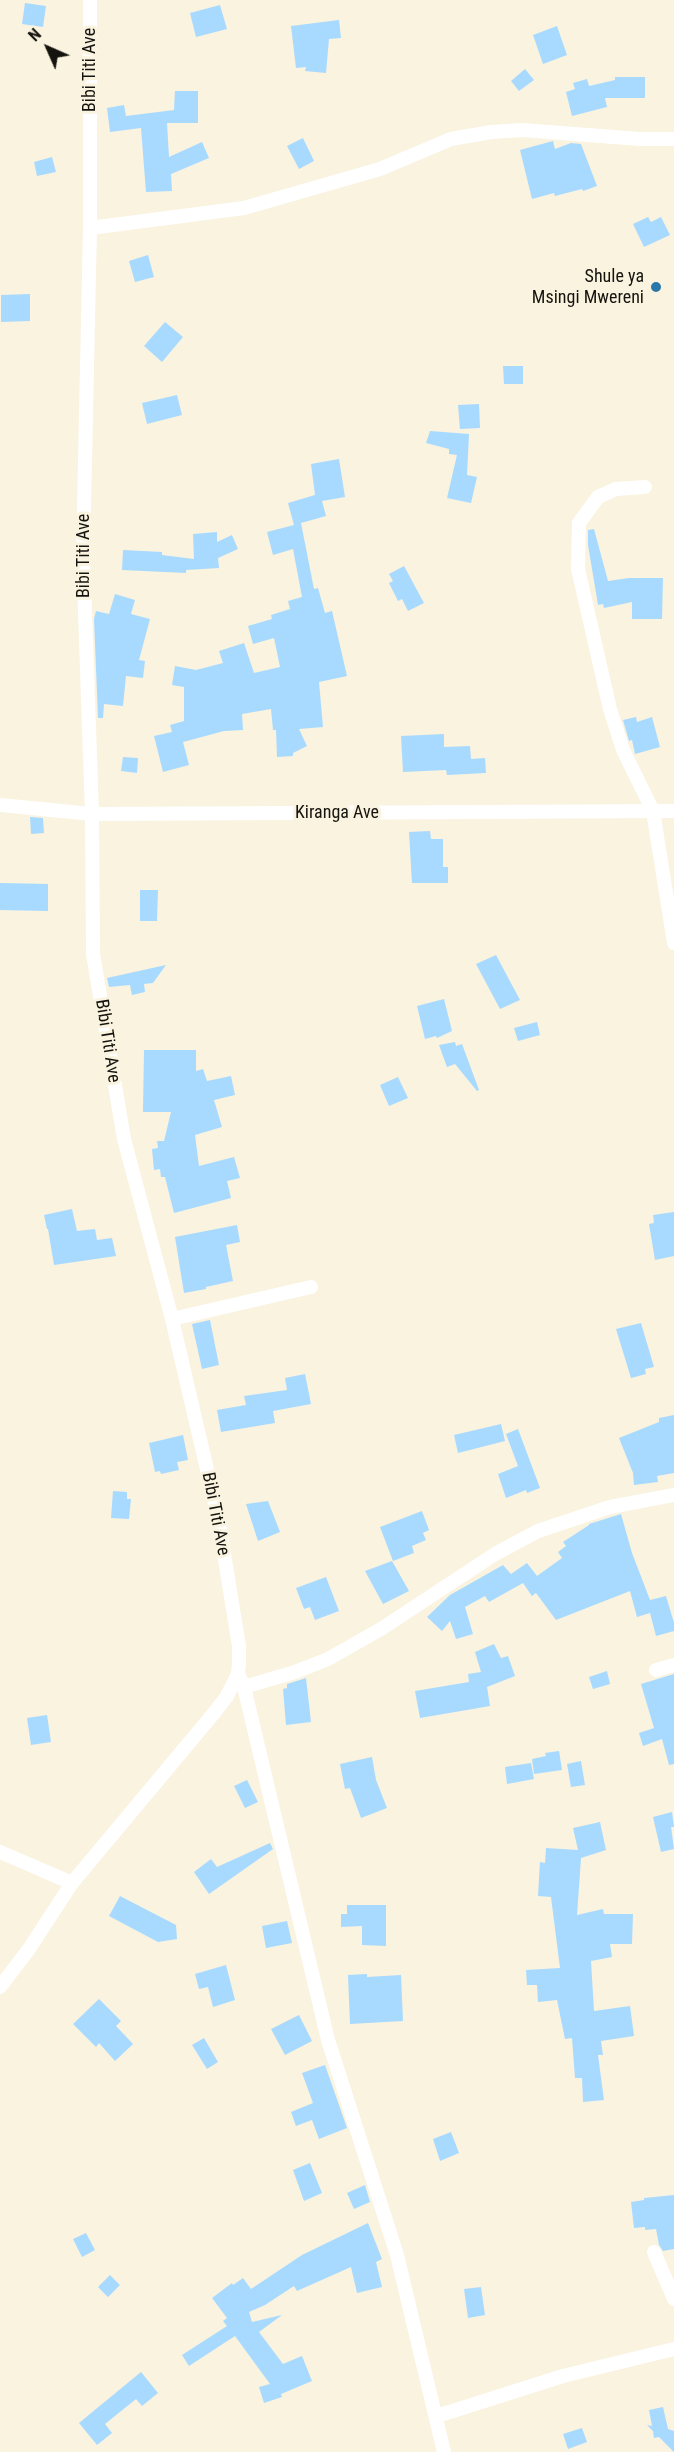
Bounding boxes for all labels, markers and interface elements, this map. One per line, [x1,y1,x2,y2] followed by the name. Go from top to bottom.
[18,18,78,78] north arrow
[25,25,45,45] text: N
[79,28,101,112] street label: Bibi Titi Ave
[532,266,644,308] place label: Shule ya Msingi Mwereni
[649,280,663,294] marker: Shule ya Msingi Mwereni
[73,514,95,598] street label: Bibi Titi Ave
[295,802,379,824] street label: Kiranga Ave
[90,998,124,1084] street label: Bibi Titi Ave
[196,1471,234,1557] street label: Bibi Titi Ave

